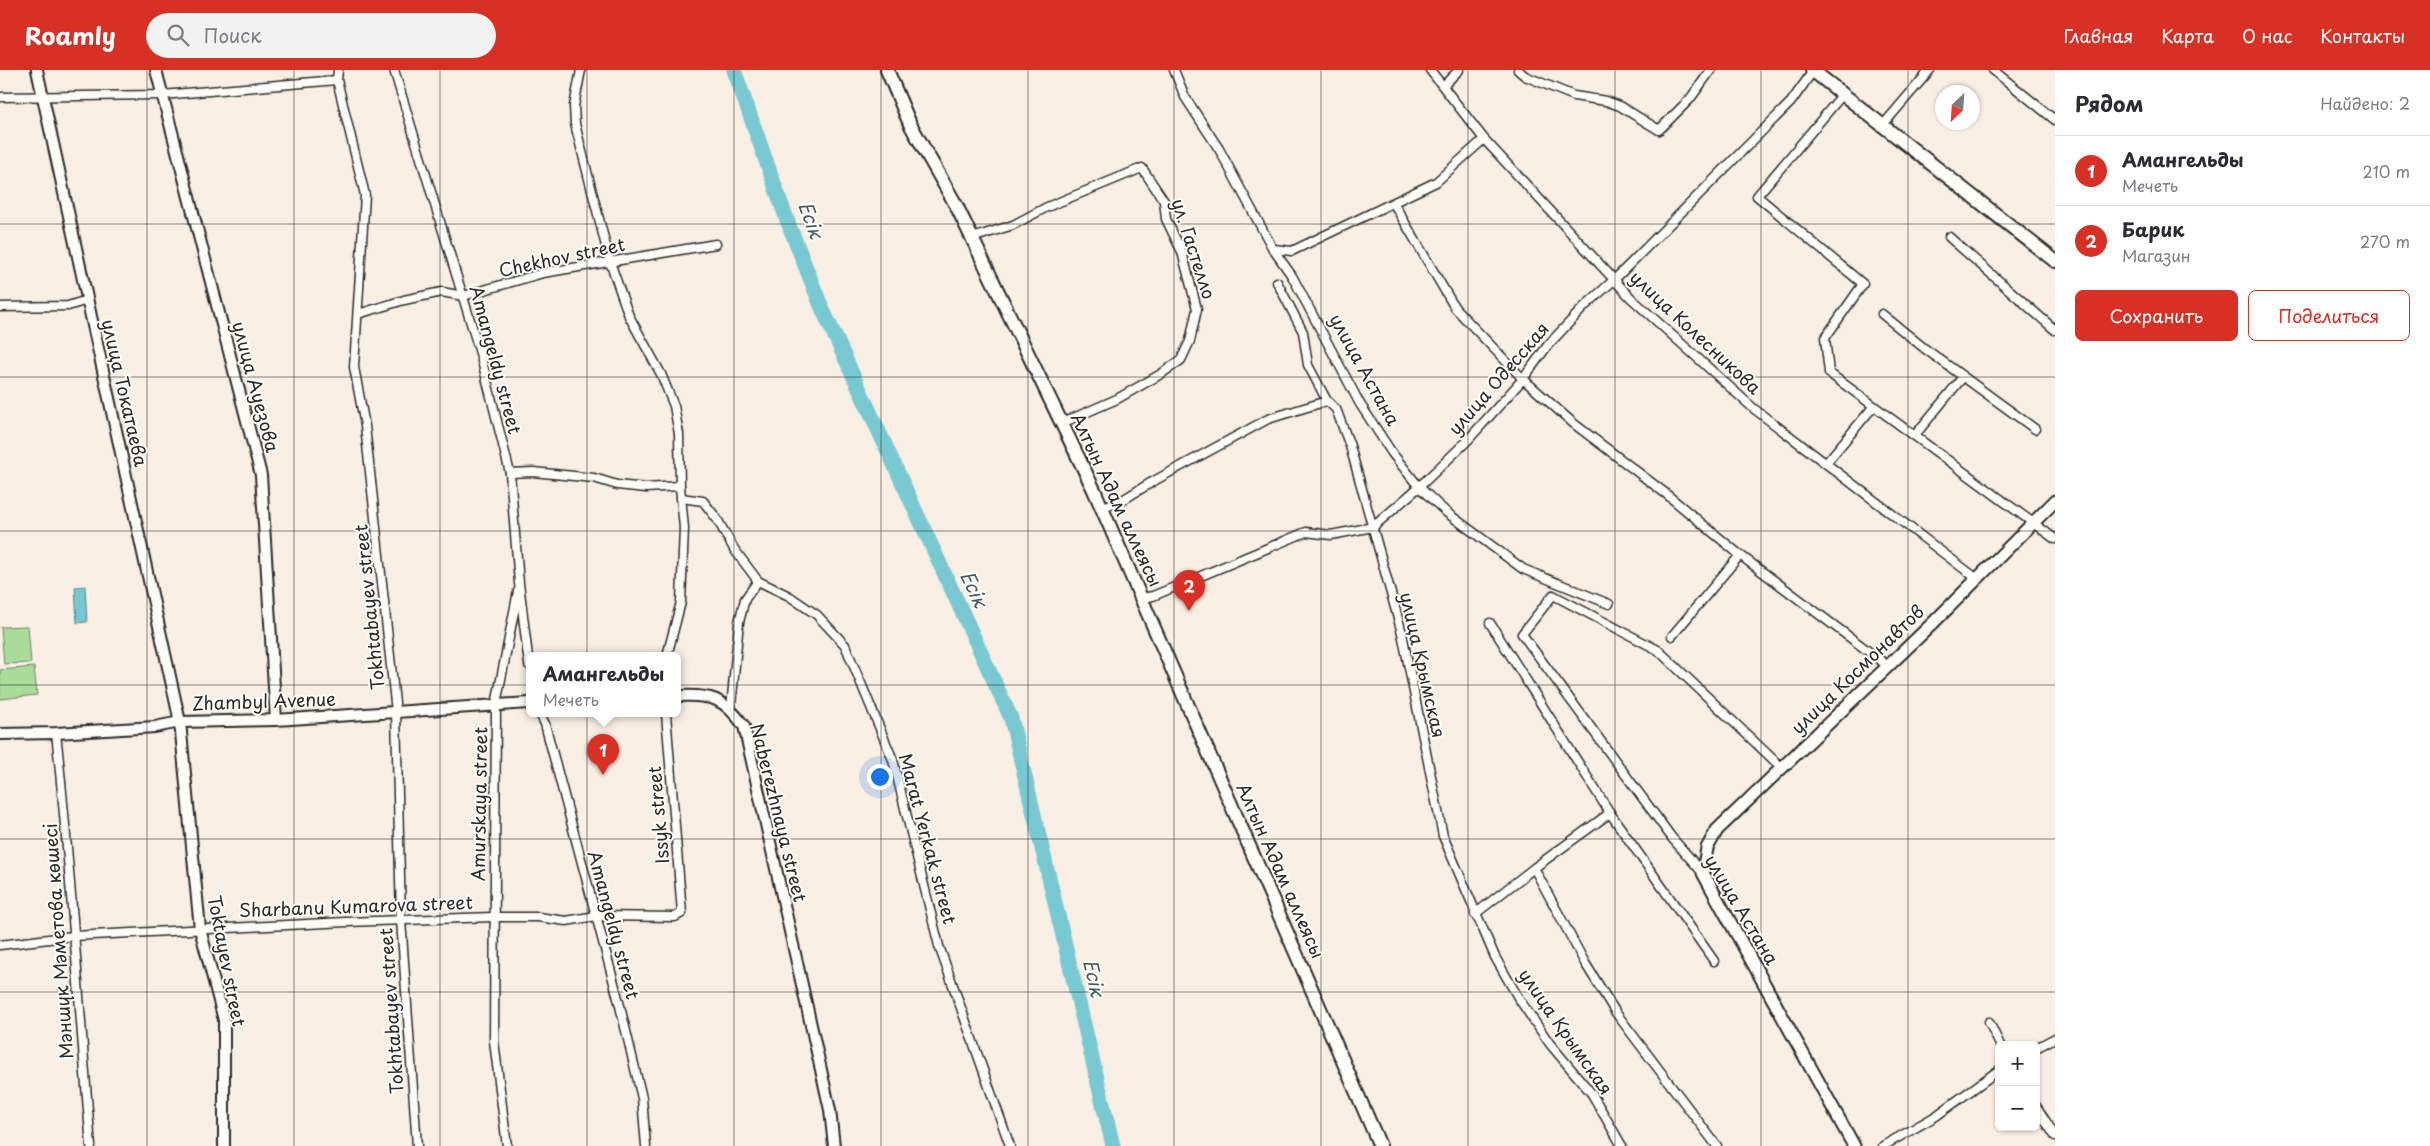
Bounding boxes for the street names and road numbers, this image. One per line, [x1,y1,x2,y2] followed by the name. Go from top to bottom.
[1165,195,1223,302] street label: ул. Гастелло
[496,230,627,283] street label: Chekhov street
[1624,264,1768,401] street label: улица Колесникова
[464,282,529,437] street label: Amangeldy street
[1323,308,1408,431] street label: улица Астана
[95,316,156,470] street label: улица Токатаева
[1441,316,1555,441] street label: улица Одесская
[226,318,287,456] street label: улица Ауезова
[1065,408,1170,591] street label: Алтын Адам аллеясы
[346,523,391,691] street label: Tokhtabayev street
[1394,589,1453,740] street label: улица Крымская
[1784,598,1930,740] street label: улица Космонавтов
[192,684,337,717] street label: Zhambyl Avenue
[744,721,815,905] street label: Naberezhnaya street
[464,727,493,881] street label: Amurskaya street
[893,750,964,927] street label: Marat Yerkak street
[640,765,675,865] street label: Issyk street
[1231,779,1332,962] street label: Алтын Адам аллеясы
[36,822,79,1060] street label: Мәншүк Мәметова көшесі
[582,847,647,1002] street label: Amangeldy street
[1699,849,1786,970] street label: улица Астана
[239,888,473,923] street label: Sharbanu Kumarova street
[202,893,253,1028] street label: Toktayev street
[371,927,410,1095] street label: Tokhtabayev street
[1513,962,1620,1100] street label: улица Крымская

